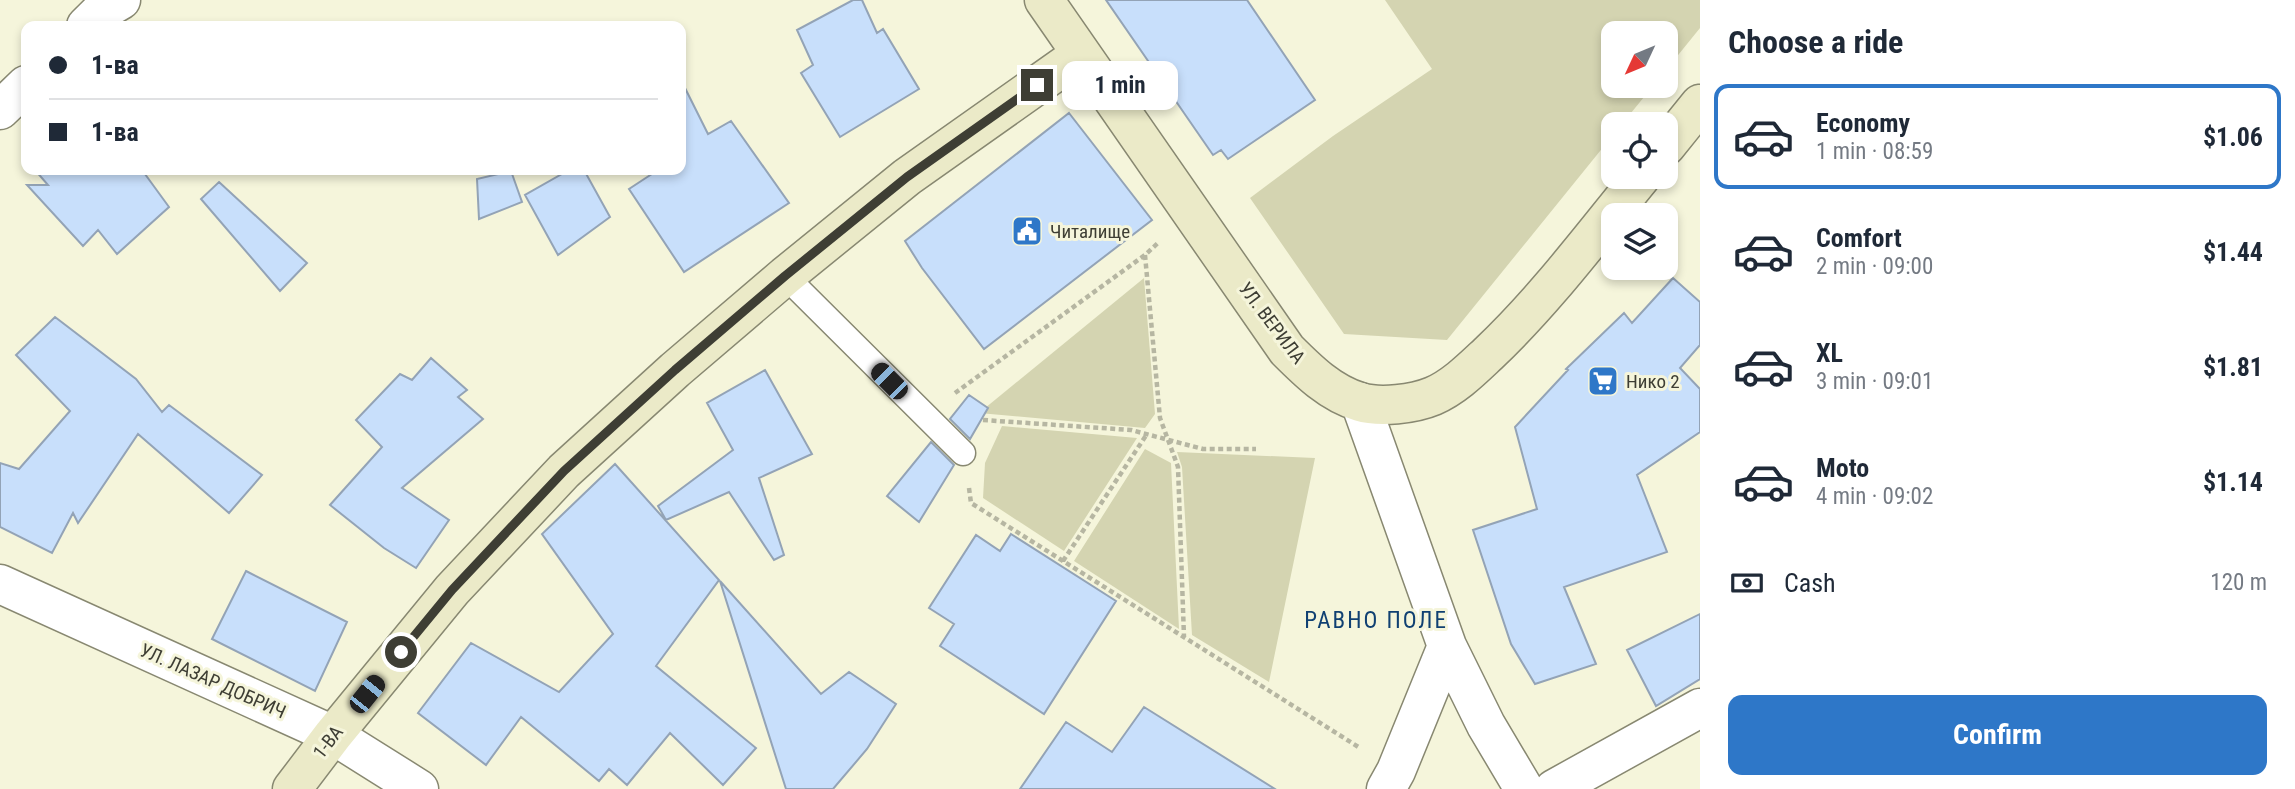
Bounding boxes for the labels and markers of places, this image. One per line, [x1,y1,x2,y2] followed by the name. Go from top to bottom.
[1010,214,1044,248] public building icon: Читалище
[1050,220,1130,243] place label: Читалище
[1586,364,1620,398] supermarket icon: Нико 2
[1626,370,1680,393] place label: Нико 2

